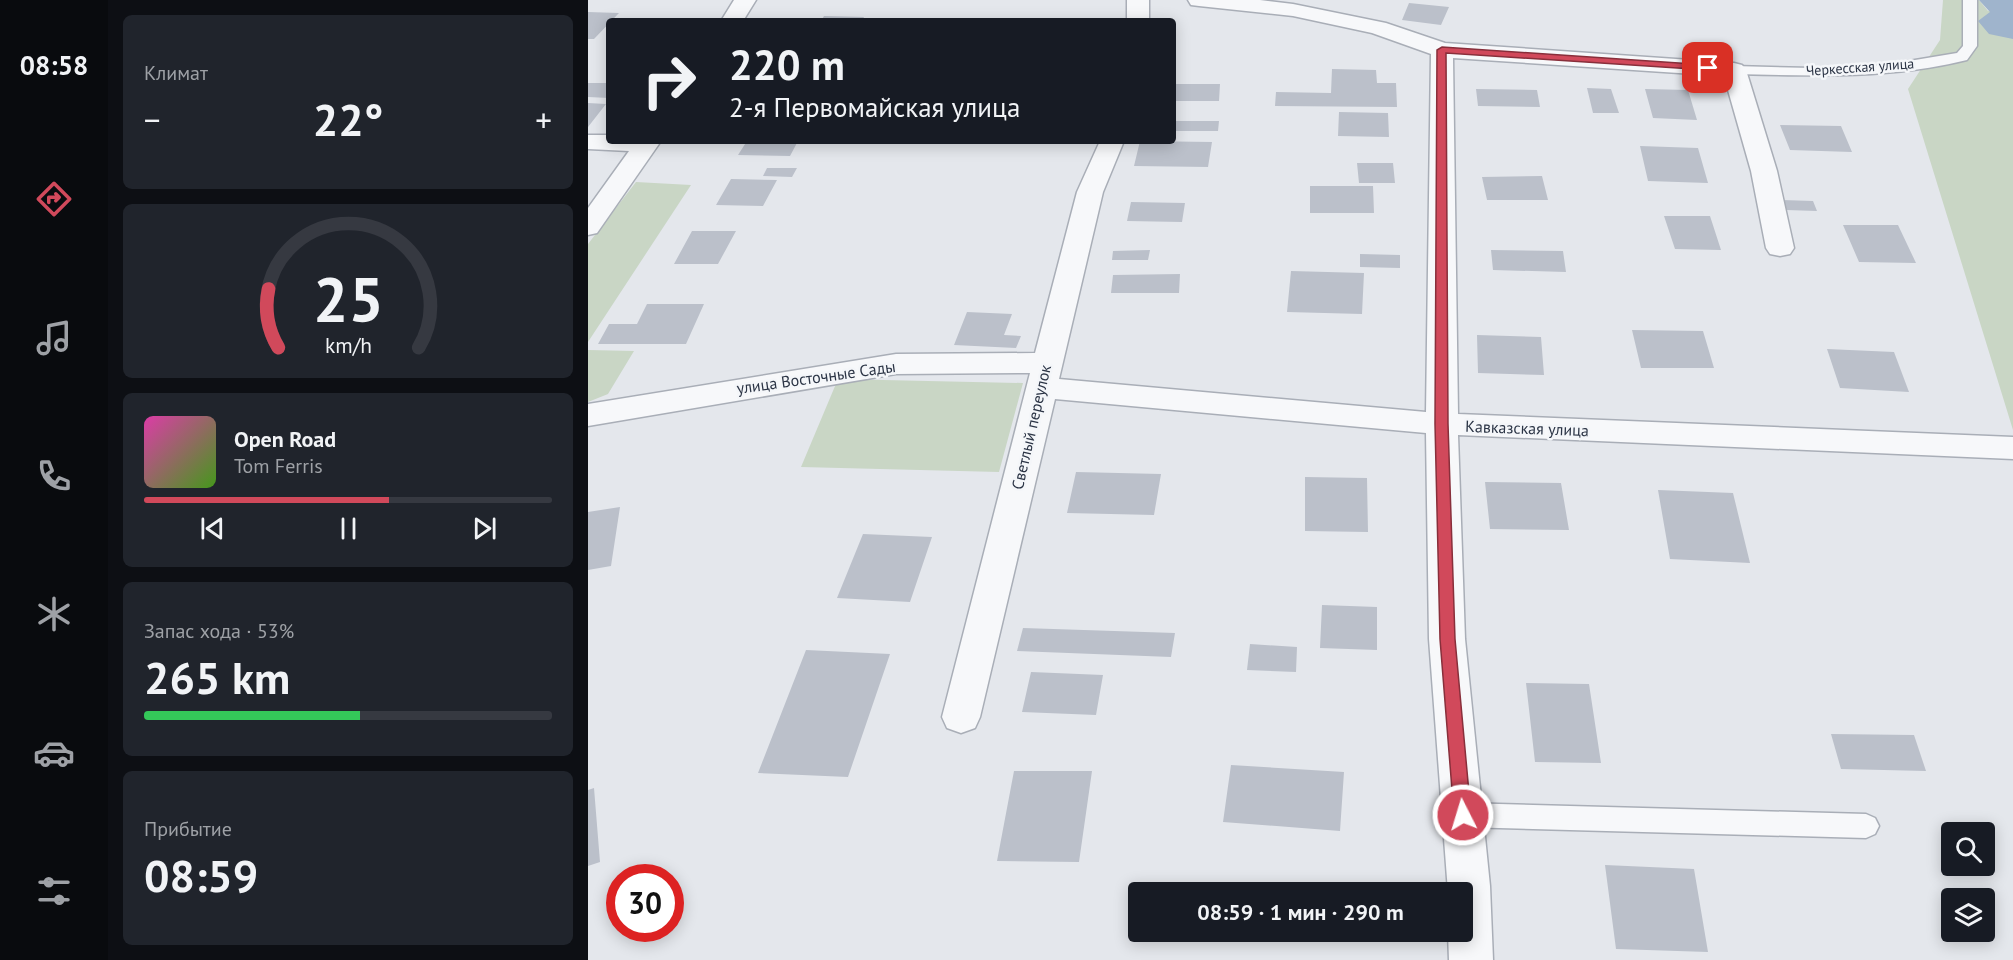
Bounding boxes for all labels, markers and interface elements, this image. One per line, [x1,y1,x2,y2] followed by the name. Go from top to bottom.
[729,37,845,92] text: 220 m
[630,42,708,120] icon: right
[1682,42,1733,93] pin
[20,48,88,82] text: 08:58
[1691,51,1724,84] icon: arrive
[1805,54,1915,80] street label: Черкесская улица
[144,60,208,86] text: Климат
[313,90,383,148] text: 22°
[729,90,1020,124] text: 2-я Первомайская улица
[144,98,161,141] text: −
[535,98,552,141] text: +
[33,178,75,220] icon: directions
[313,258,383,339] text: 25
[33,317,75,359] icon: music
[324,331,371,359] text: km/h
[735,356,897,398] street label: улица Восточные Сады
[1007,362,1055,491] street label: Светлый переулок
[1465,416,1589,440] street label: Кавказcкая улица
[234,425,336,453] text: Open Road
[234,453,323,479] text: Tom Ferris
[33,455,75,497] icon: phone
[196,512,229,545] icon: previous
[332,512,365,545] icon: pause
[468,512,501,545] icon: next
[33,593,75,635] icon: climate
[144,618,294,644] text: Запас хода · 53%
[144,648,290,706] text: 265 km
[33,732,75,774] icon: car
[1431,783,1495,847] position arrow
[144,816,232,842] text: Прибытие
[1941,822,1995,942] map controls
[1941,822,1995,876] button: search
[144,846,258,904] text: 08:59
[606,864,684,942] speed limit sign: 30
[33,870,75,912] icon: filters
[1941,888,1995,942] button: layers
[1197,898,1404,926] text: 08:59 · 1 мин · 290 m

